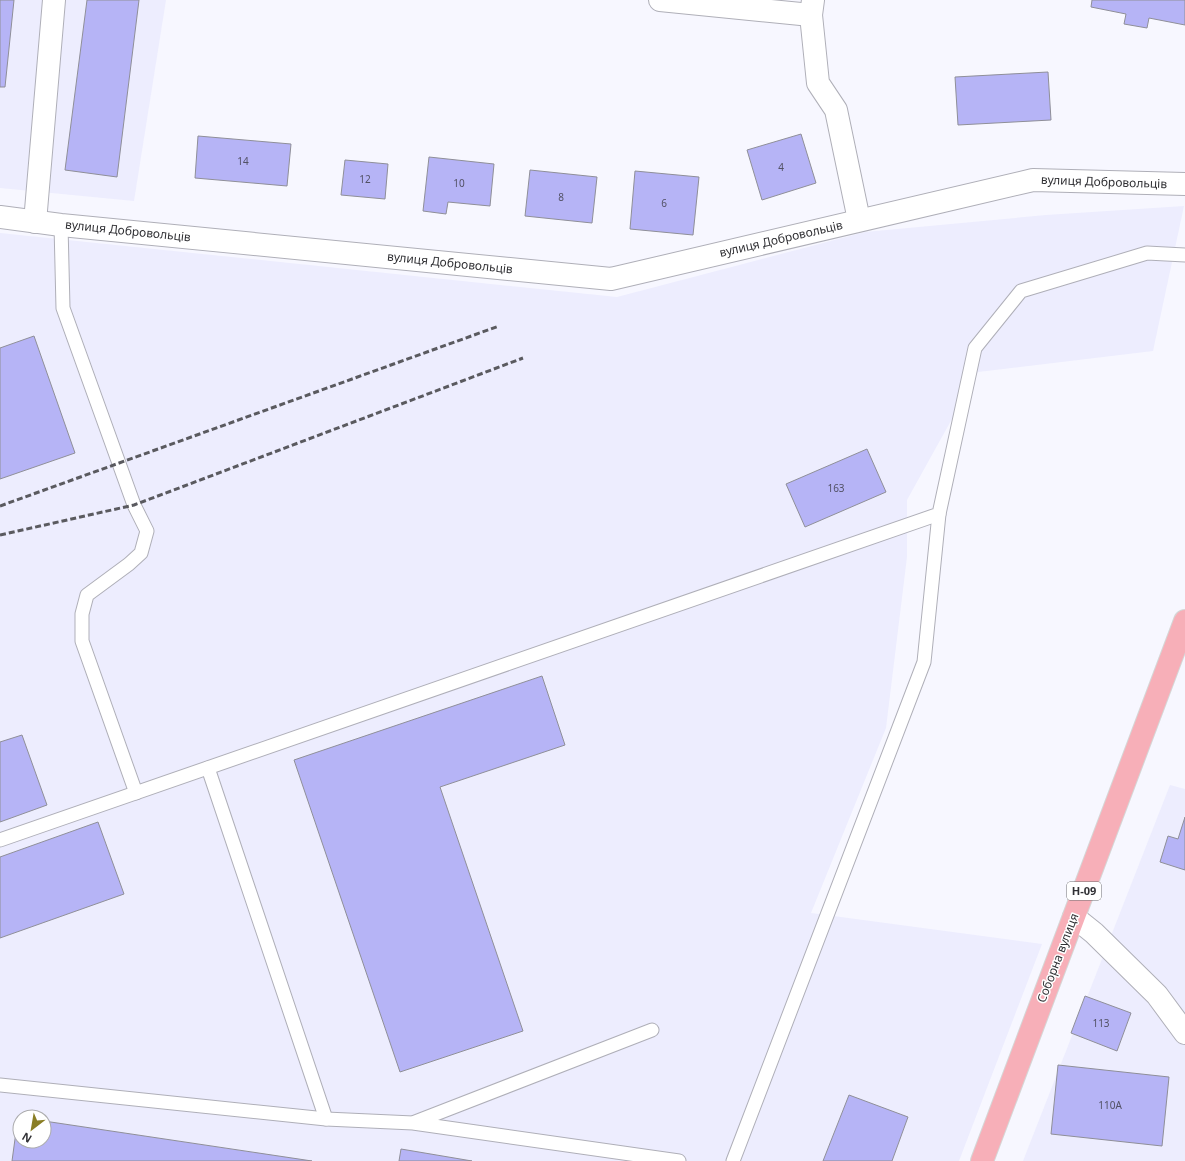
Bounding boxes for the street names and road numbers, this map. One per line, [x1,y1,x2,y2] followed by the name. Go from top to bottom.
[1041,171,1168,192] street label: вулиця Добровольців
[64,215,192,246] street label: вулиця Добровольців
[717,216,844,261] street label: вулиця Добровольців
[386,247,514,278] street label: вулиця Добровольців
[1067,882,1101,900] road number: Н-09
[1033,911,1082,1005] street label: Соборна вулиця

